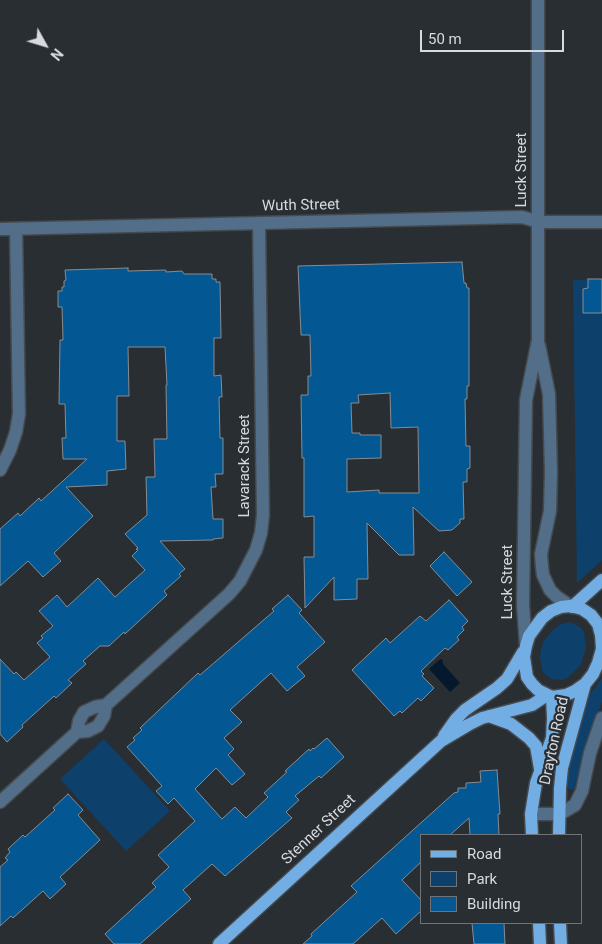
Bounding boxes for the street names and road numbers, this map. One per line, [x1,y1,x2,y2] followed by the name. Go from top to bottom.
[513,133,531,207] street label: Luck Street
[262,196,340,216] street label: Wuth Street
[236,414,254,518] street label: Lavarack Street
[499,545,517,619] street label: Luck Street
[537,695,573,787] street label: Drayton Road
[278,791,360,869] street label: Stenner Street

